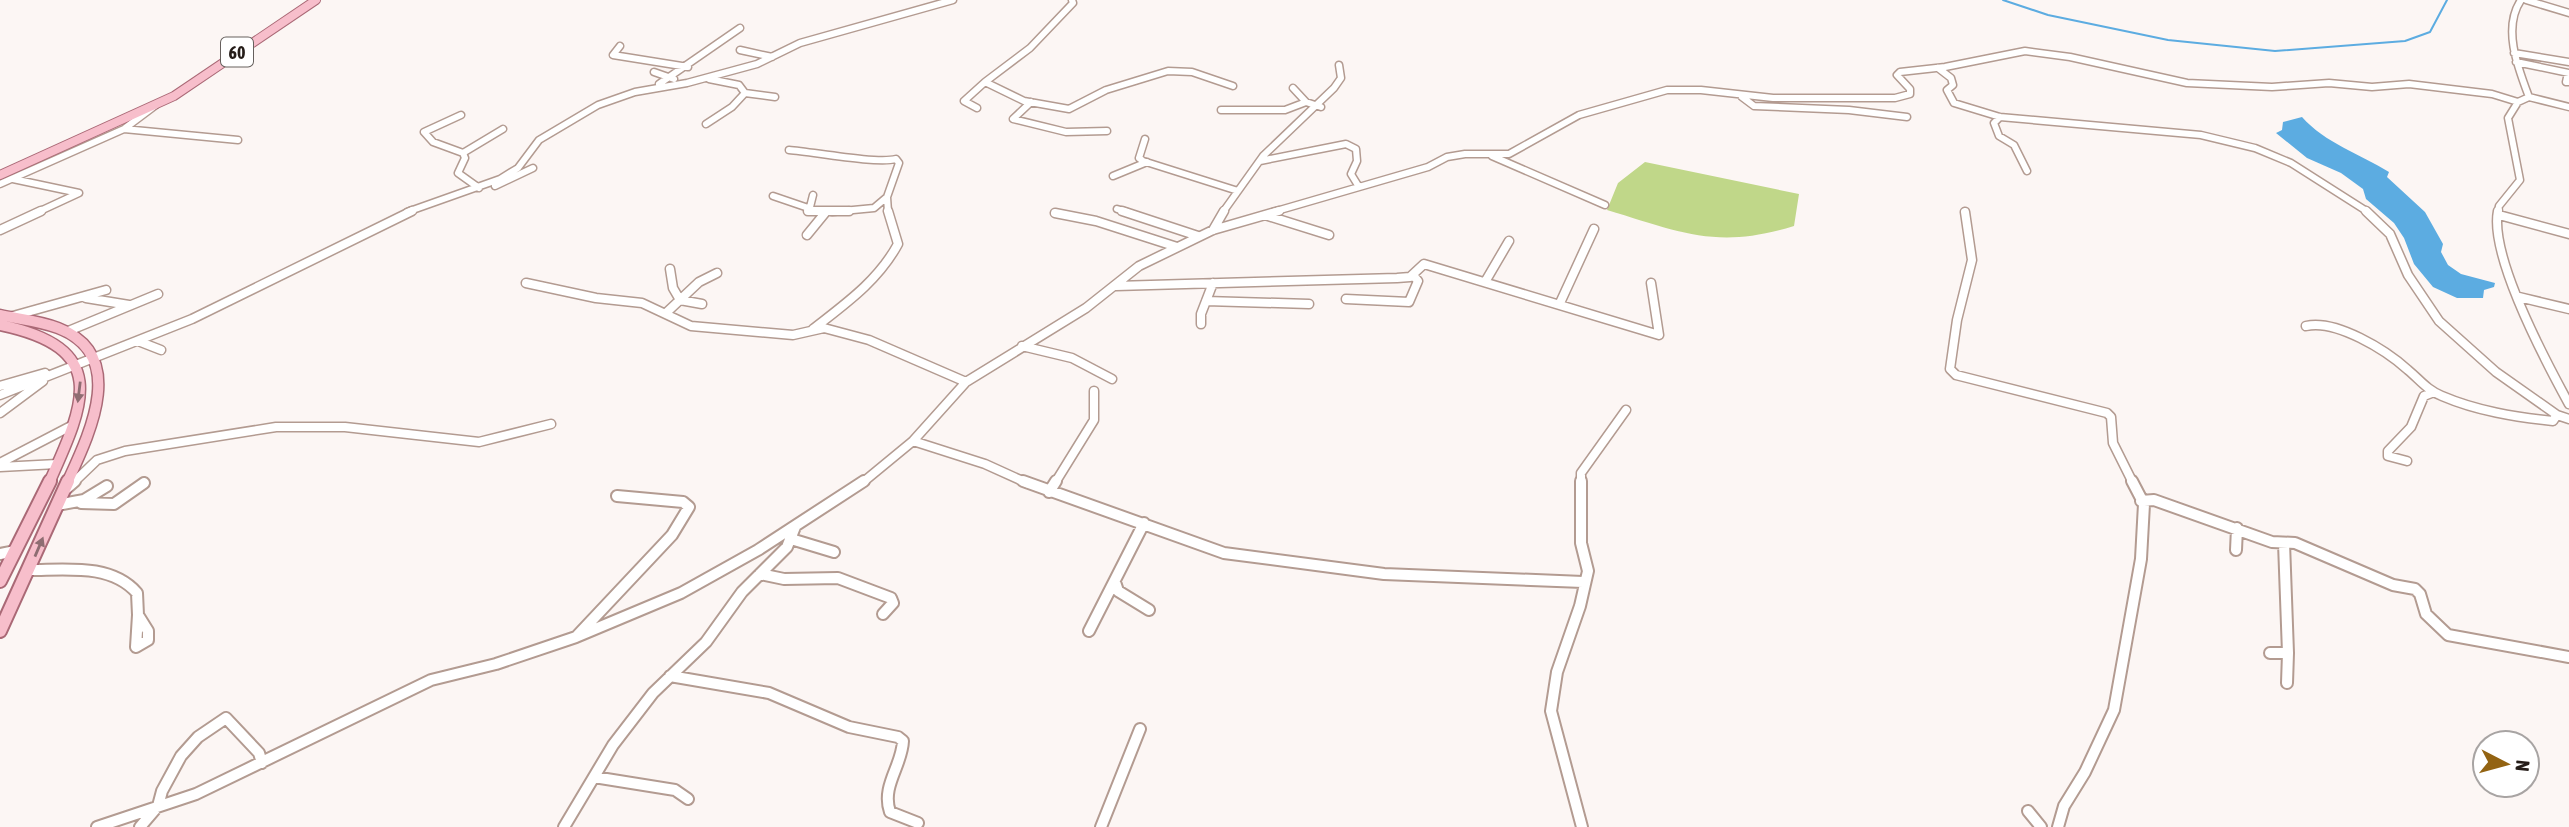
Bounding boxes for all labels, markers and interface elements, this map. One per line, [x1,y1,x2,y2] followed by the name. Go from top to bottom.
[221,38,253,66] road number: 60
[74,382,85,404] one-way arrow
[34,537,45,558] one-way arrow
[2471,729,2541,799] north arrow
[2511,759,2534,773] text: N

